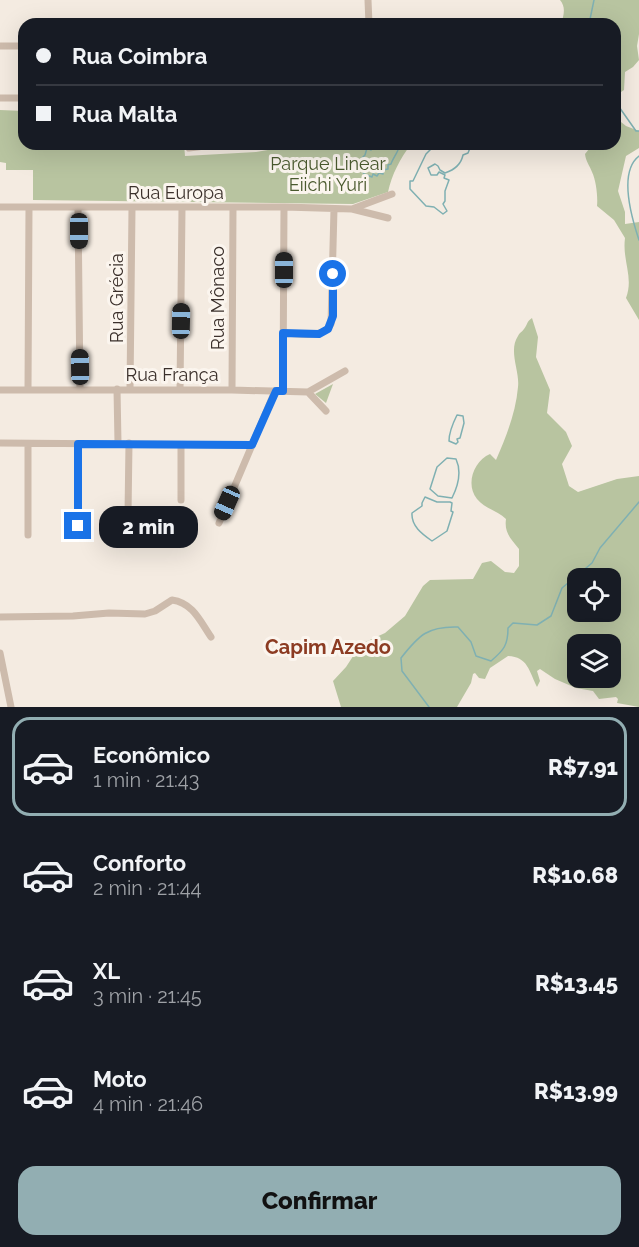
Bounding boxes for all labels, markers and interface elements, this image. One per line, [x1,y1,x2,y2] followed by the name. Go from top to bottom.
[72,43,207,69] text: Rua Coimbra
[72,101,177,127] text: Rua Malta
[270,153,386,195] park label: Parque Linear Eiichi Yuri
[128,182,224,203] street label: Rua Europa
[70,213,88,249] car
[207,246,228,350] street label: Rua Mônaco
[275,252,293,288] car
[106,253,127,343] street label: Rua Grécia
[319,260,346,287] route start
[172,303,190,339] car
[71,349,89,385] car
[126,364,218,385] street label: Rua França
[211,483,243,523] car
[99,505,198,547] callout: 2 min
[64,512,91,539] route end
[122,515,175,539] text: 2 min
[567,568,621,688] map controls
[567,568,621,622] button: locate
[567,634,621,688] button: layers
[265,635,391,659] district label: Capim Azedo
[21,740,75,794] icon: car
[93,742,210,768] text: Econômico
[548,754,618,780] text: R$7.91
[93,768,199,792] text: 1 min · 21:43
[21,848,75,902] icon: car
[93,850,186,876] text: Conforto
[532,862,618,888] text: R$10.68
[93,876,201,900] text: 2 min · 21:44
[21,956,75,1010] icon: car
[93,958,120,984] text: XL
[535,970,618,996] text: R$13.45
[93,984,202,1008] text: 3 min · 21:45
[21,1064,75,1118] icon: car
[93,1066,147,1092] text: Moto
[534,1078,618,1104] text: R$13.99
[93,1092,203,1116] text: 4 min · 21:46
[18,1166,621,1235] button: Confirmar

